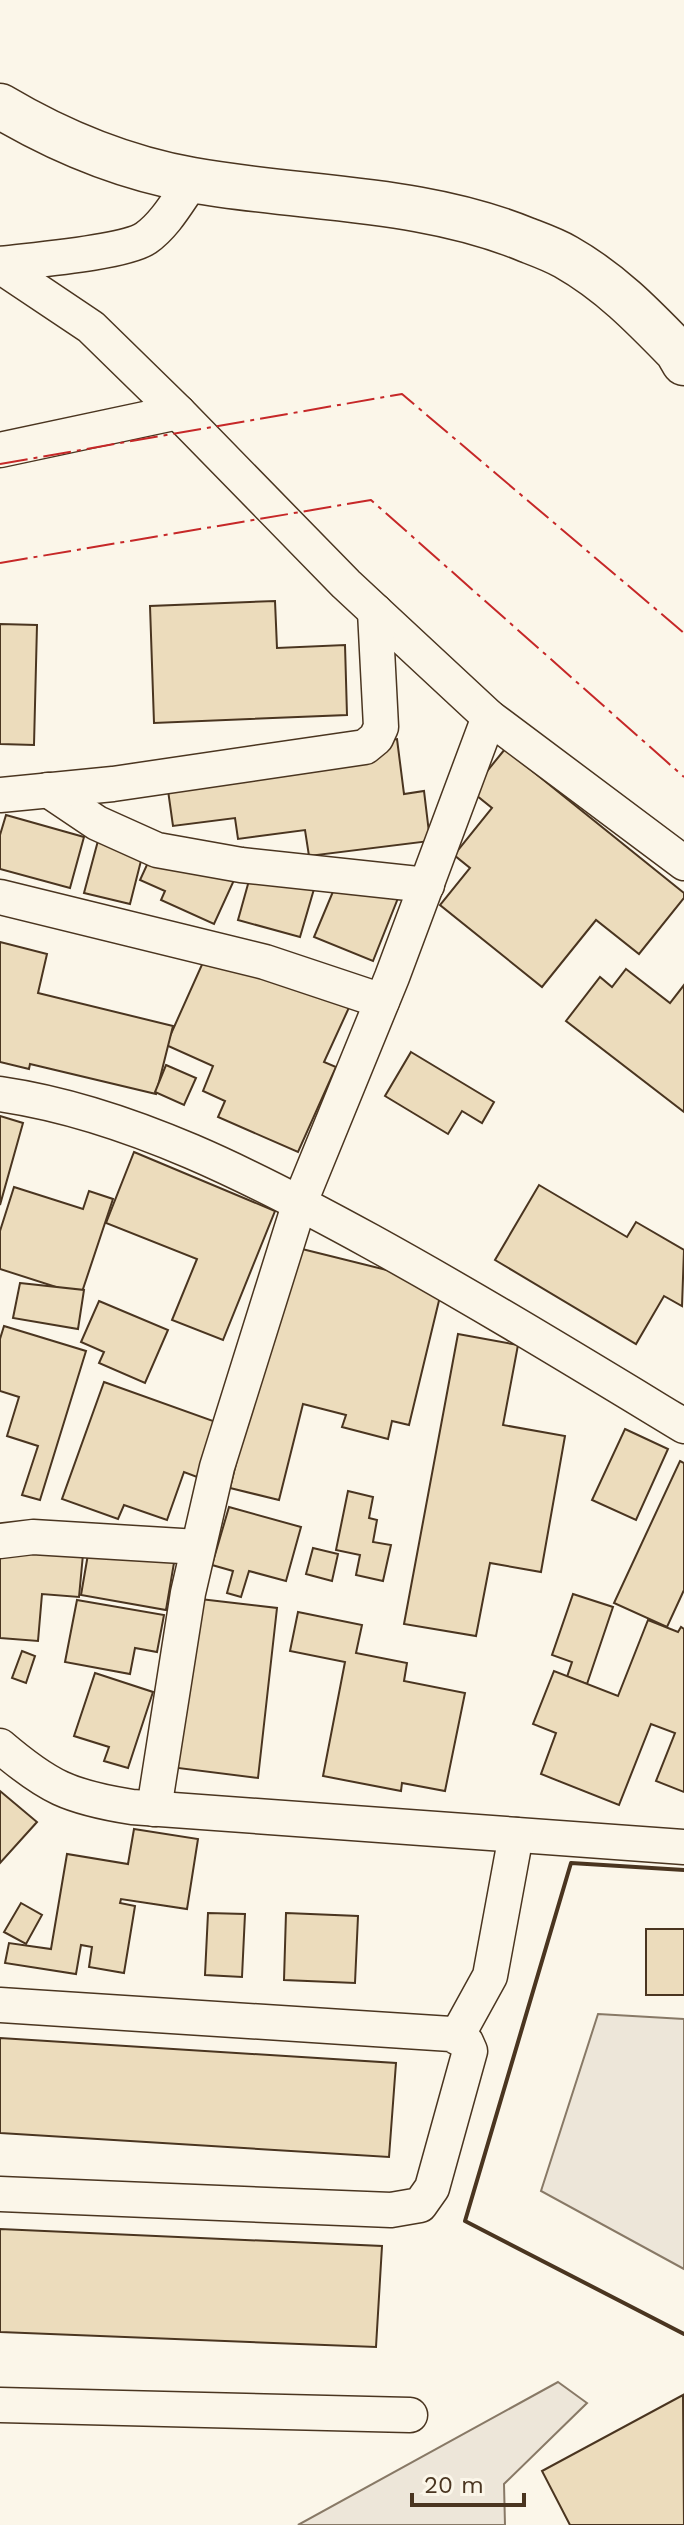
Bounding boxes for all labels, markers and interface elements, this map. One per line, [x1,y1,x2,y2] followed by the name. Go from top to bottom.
[412,2457,524,2507] scale bar
[424,2471,484,2499] text: 20 m

